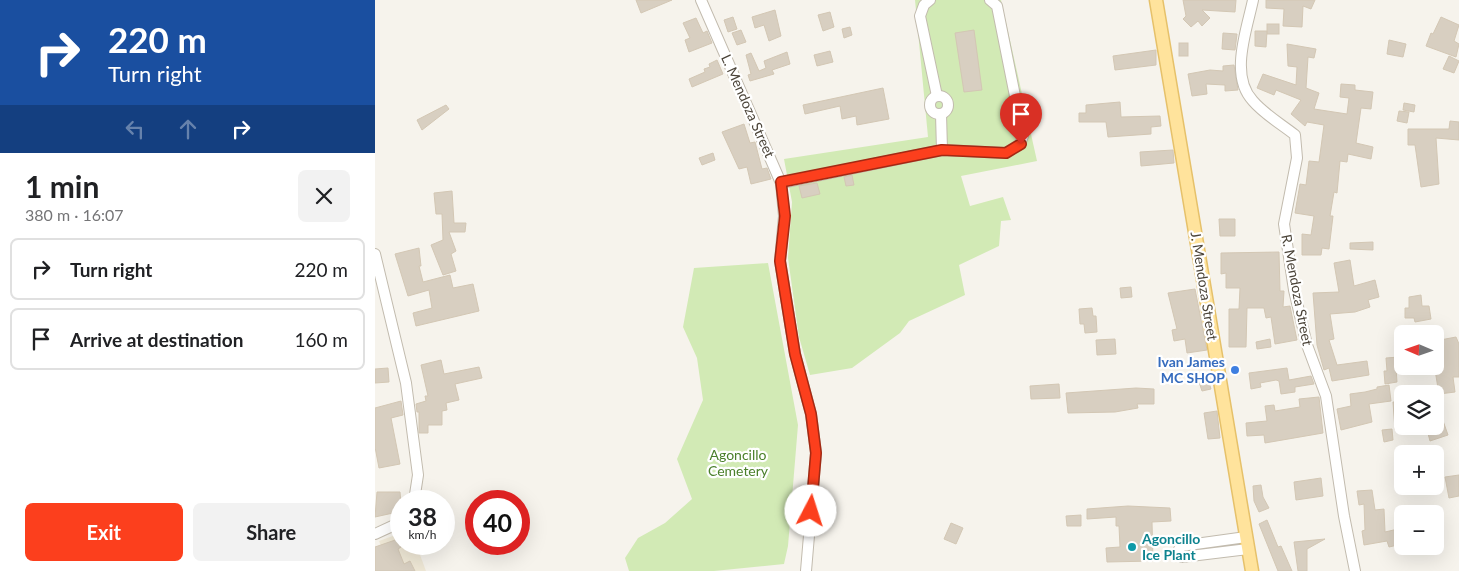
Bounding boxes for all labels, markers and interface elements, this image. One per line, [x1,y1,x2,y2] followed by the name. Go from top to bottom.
[108,18,207,60] text: 220 m
[25,20,90,85] icon: right
[718,51,779,160] street label: L. Mendoza Street
[108,60,202,87] text: Turn right
[1000,93,1042,144] pin
[1007,100,1035,128] icon: arrive
[121,115,149,143] icon: left
[174,115,202,143] icon: ahead
[227,115,255,143] icon: right
[25,168,99,204] text: 1 min
[298,170,350,222] button: close
[25,205,124,224] text: 380 m · 16:07
[1187,230,1221,342] street label: J. Mendoza Street
[1278,233,1317,347] street label: R. Mendoza Street
[27,255,55,283] icon: right
[70,258,152,281] text: Turn right
[294,258,348,281] text: 220 m
[27,325,55,353] icon: arrive
[1394,325,1444,375] north arrow
[1394,325,1444,555] map controls
[70,328,243,351] text: Arrive at destination
[294,328,348,351] text: 160 m
[1158,353,1225,386] place label: Ivan James MC SHOP
[1229,364,1241,376] marker: Ivan James MC SHOP
[1394,385,1444,435] button: layers
[1394,445,1444,495] button: +
[708,446,769,479] park label: Agoncillo Cemetery
[784,484,836,536] position arrow
[465,490,530,555] speed limit sign: 40
[408,501,437,531] text: 38
[25,503,183,561] button: Exit
[193,503,350,561] button: Share
[1394,505,1444,555] button: −
[408,527,437,542] text: km/h
[1141,530,1200,563] place label: Agoncillo Ice Plant
[1126,541,1138,553] marker: Agoncillo Ice Plant

